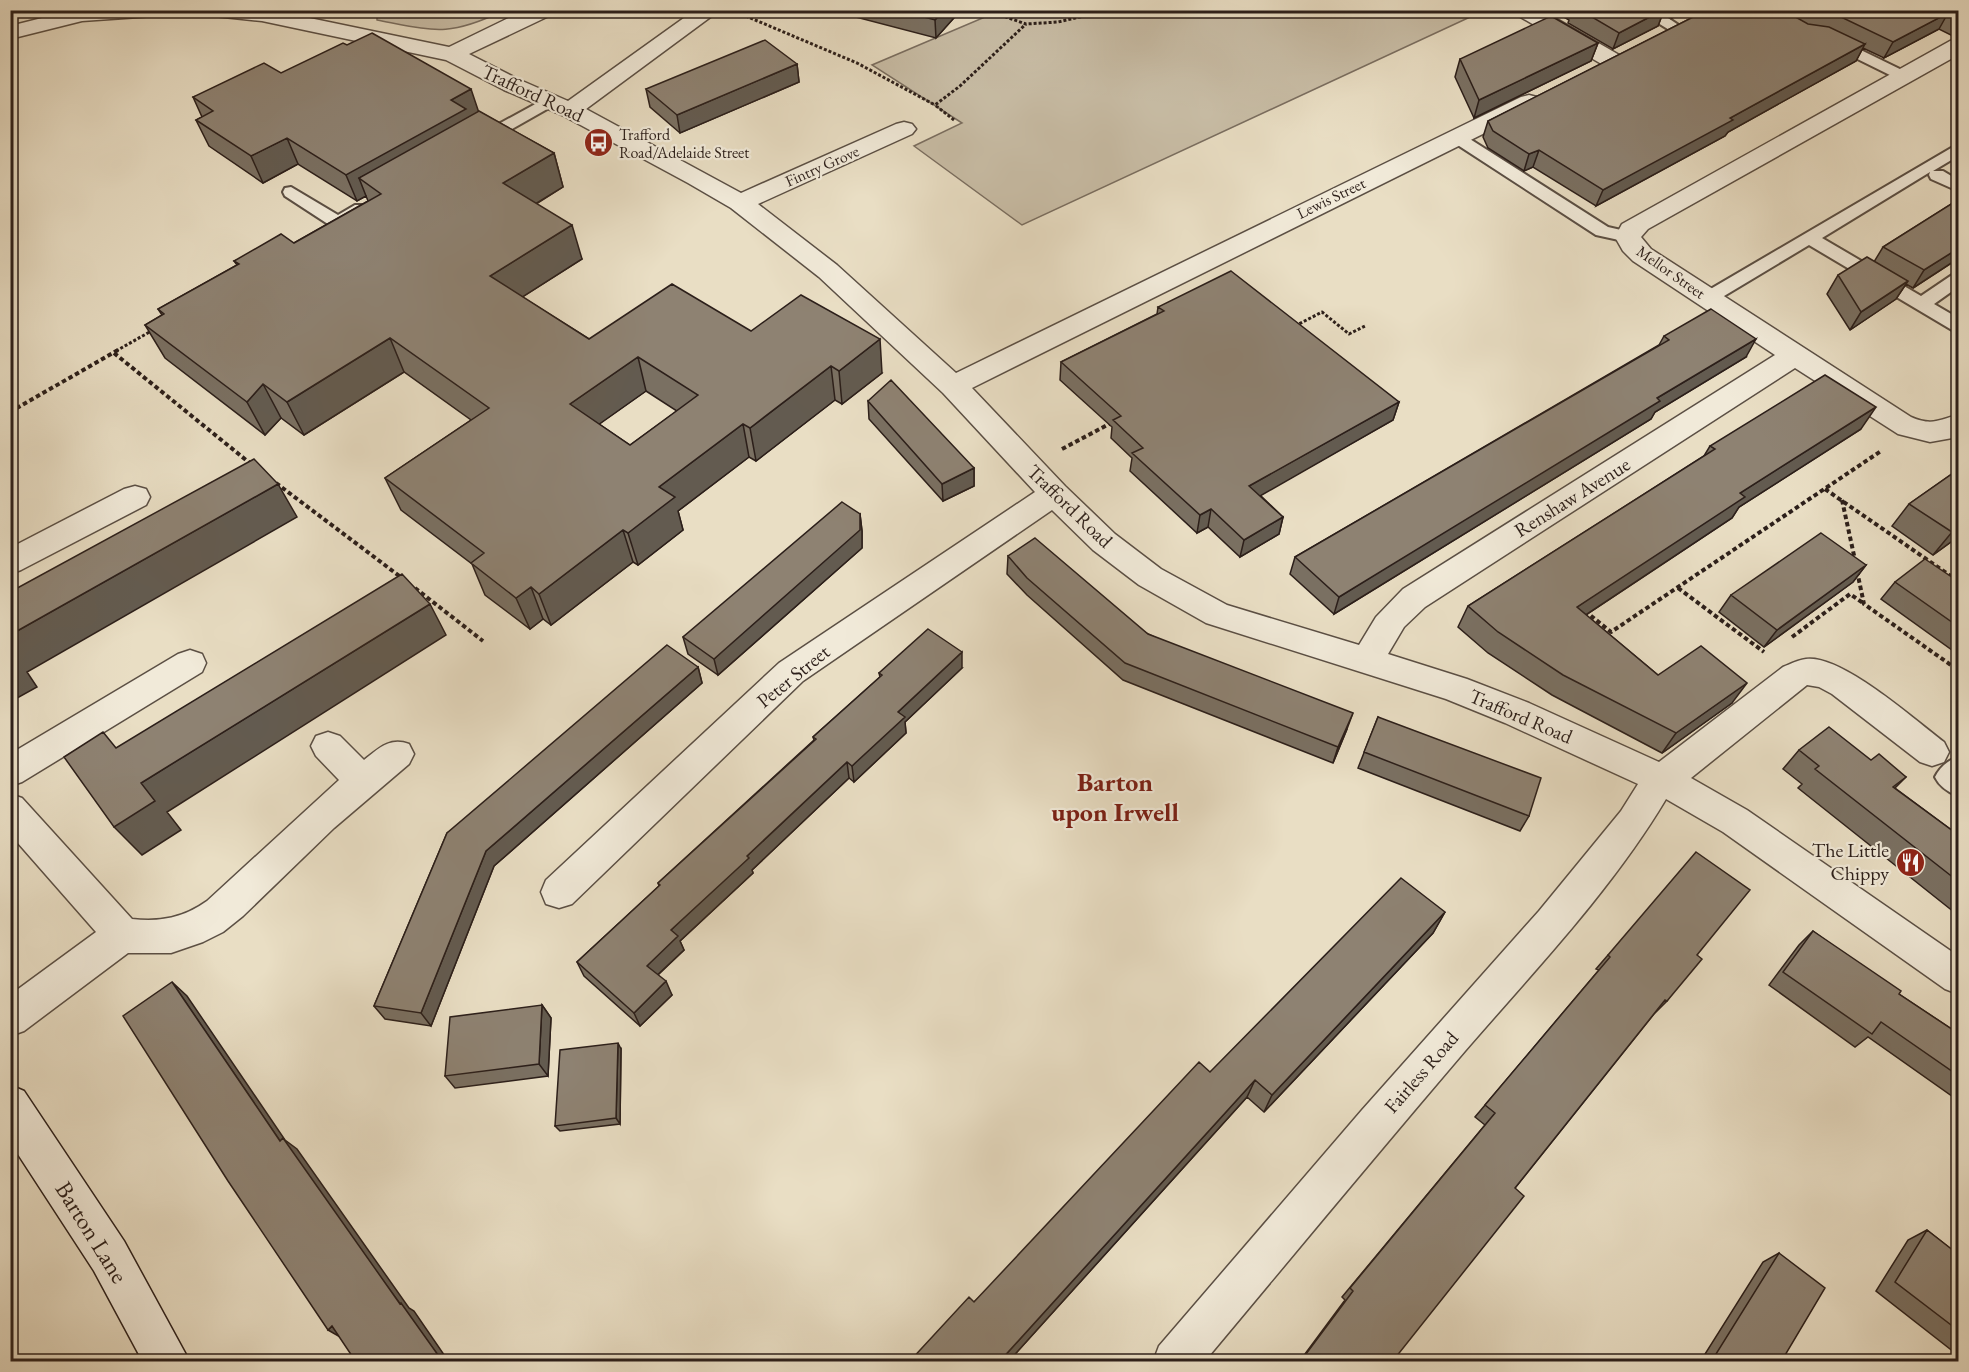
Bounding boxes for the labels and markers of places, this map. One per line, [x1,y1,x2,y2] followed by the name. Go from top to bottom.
[619,124,749,163] place label: Trafford Road/Adelaide Street
[582,127,614,159] bus stop icon: Trafford Road/Adelaide Street
[1812,837,1889,886] place label: The Little Chippy
[1894,846,1926,878] restaurant icon: The Little Chippy

